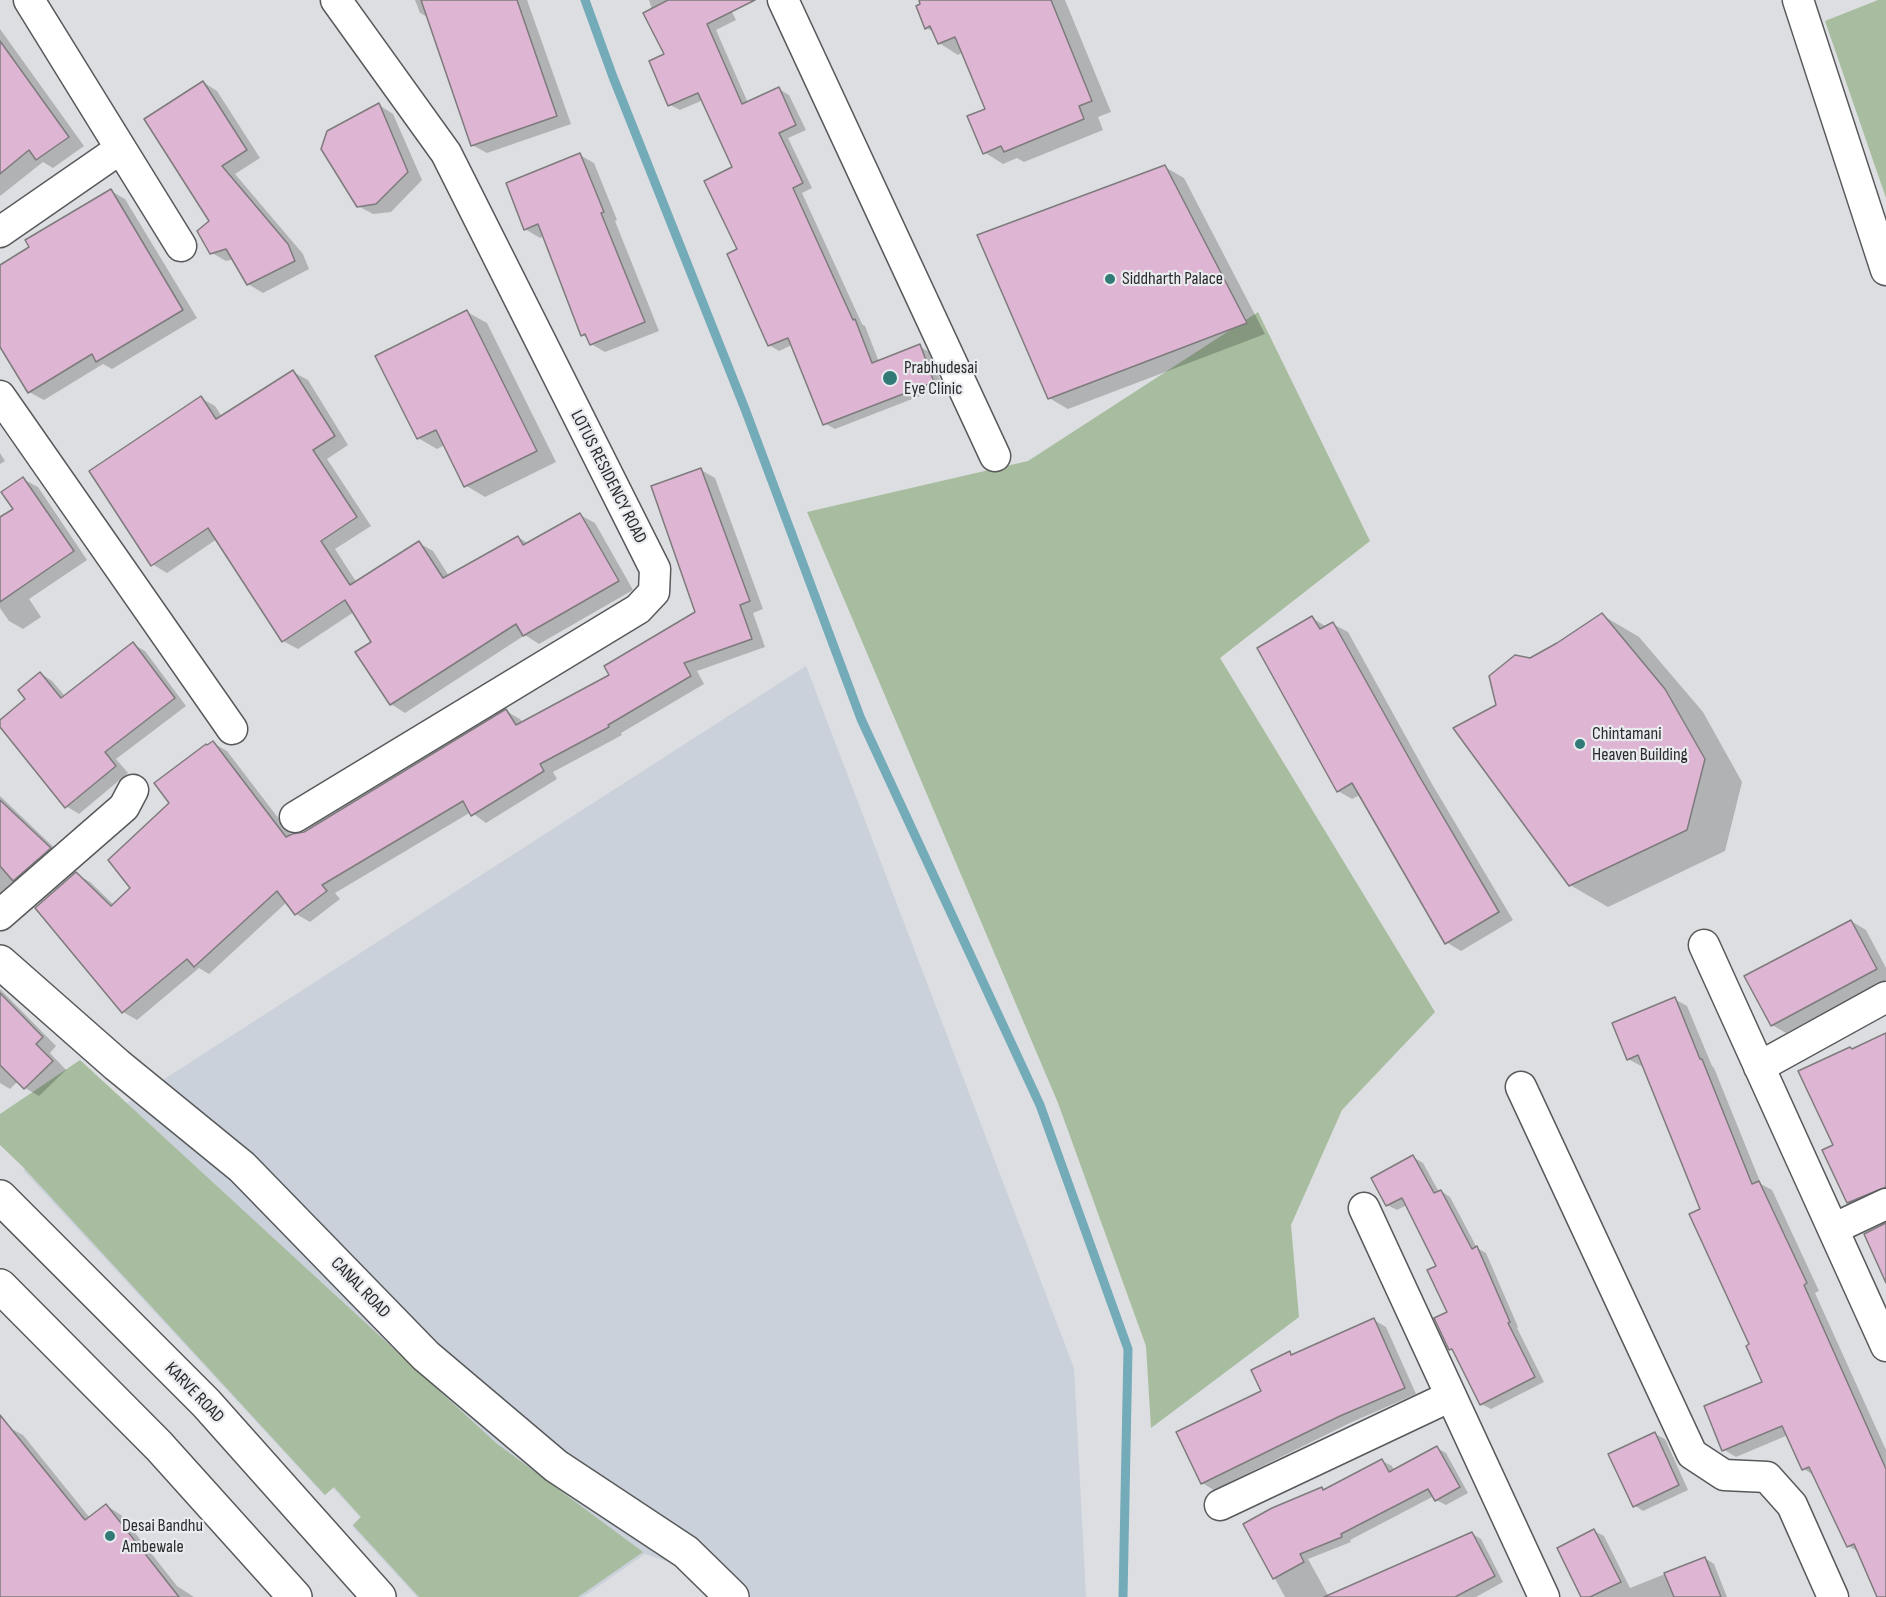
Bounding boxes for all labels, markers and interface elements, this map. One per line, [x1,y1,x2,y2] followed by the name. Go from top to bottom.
[1122,268,1223,290] place label: Siddharth Palace
[1103,272,1117,286] marker: Siddharth Palace
[904,357,978,400] place label: Prabhudesai Eye Clinic
[881,369,899,387] marker: Prabhudesai Eye Clinic
[565,407,651,547] street label: LOTUS RESIDENCY ROAD
[1592,723,1688,766] place label: Chintamani Heaven Building
[1573,737,1587,751] marker: Chintamani Heaven Building
[326,1253,394,1323] street label: CANAL ROAD
[160,1358,228,1428] street label: KARVE ROAD
[122,1515,203,1558] place label: Desai Bandhu Ambewale
[103,1529,117,1543] marker: Desai Bandhu Ambewale

